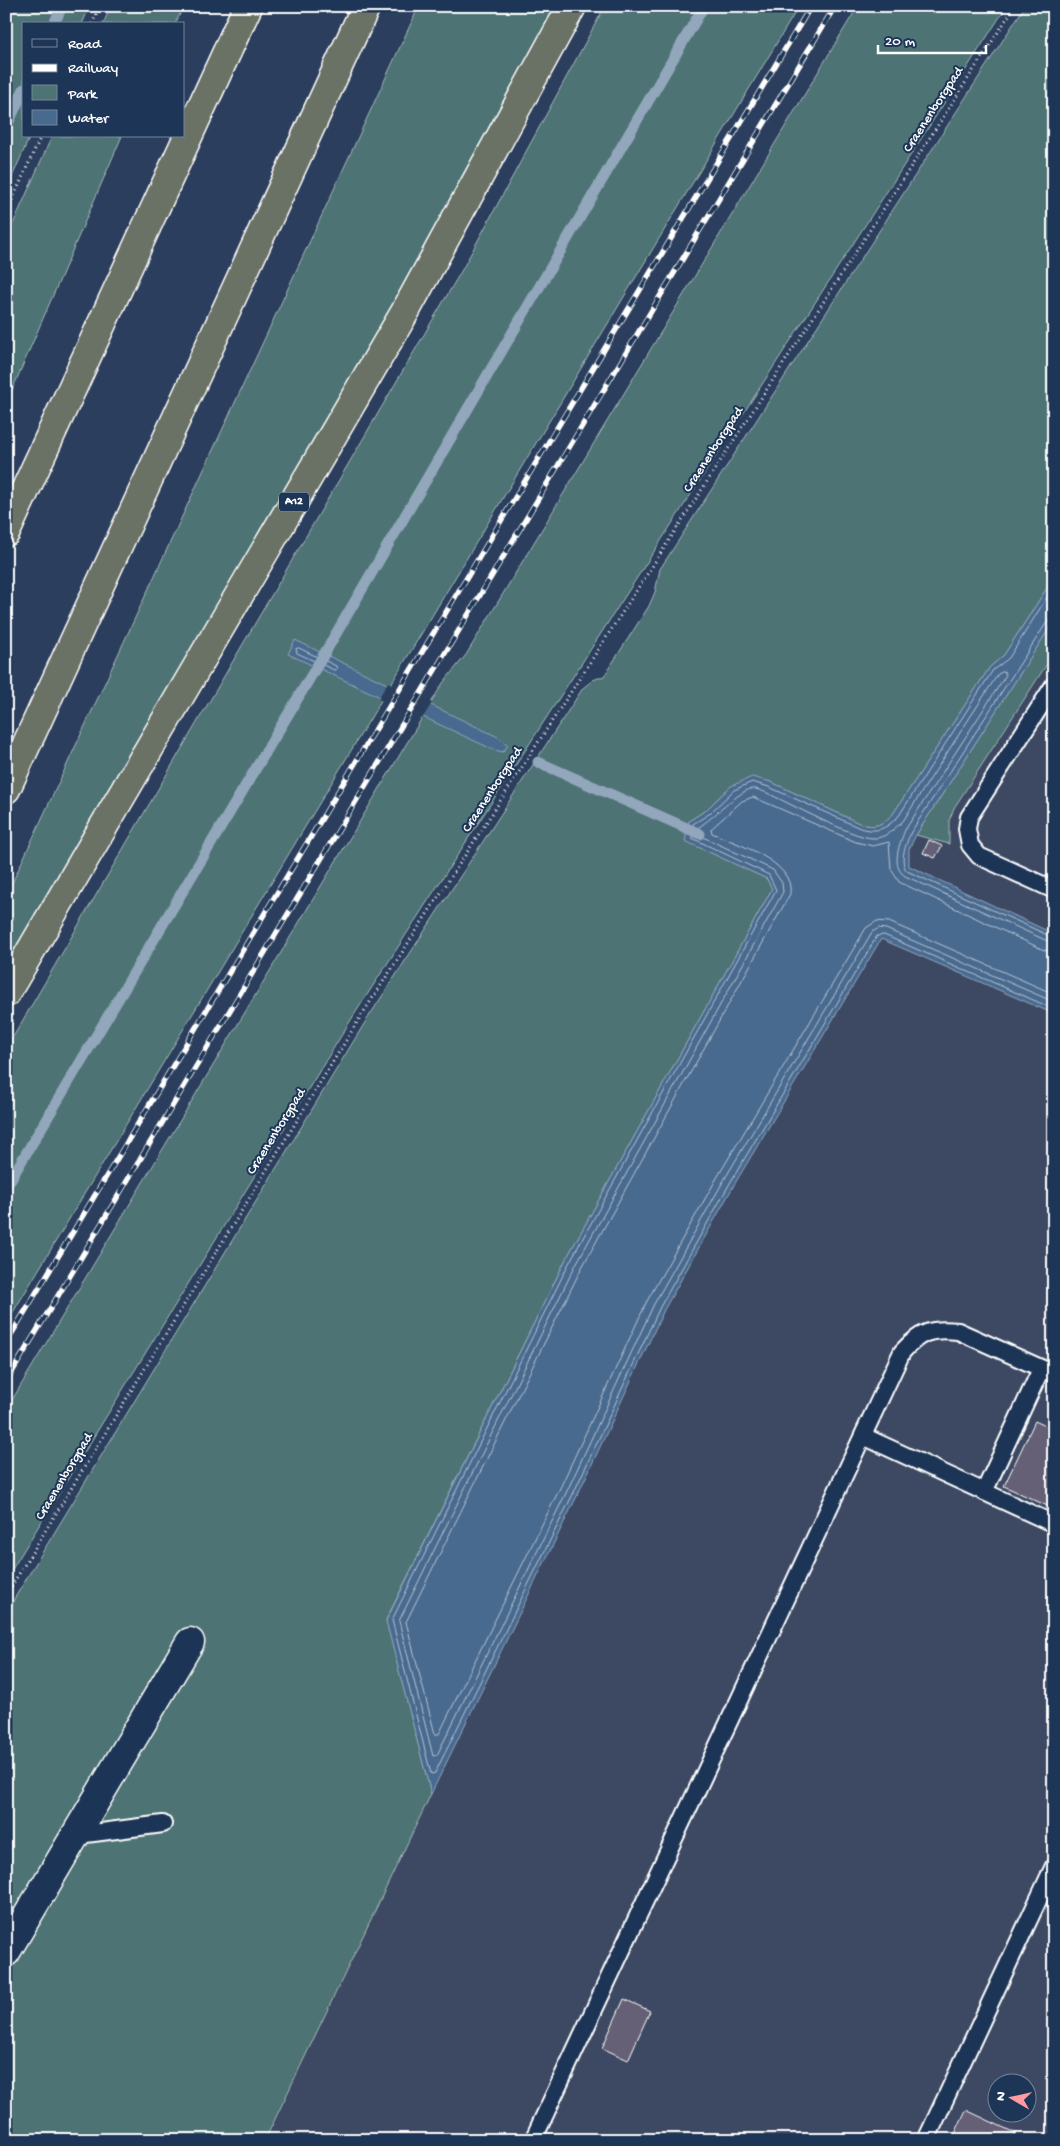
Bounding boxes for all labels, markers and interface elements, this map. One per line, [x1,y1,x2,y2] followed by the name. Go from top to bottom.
[22,22,185,138] legend
[878,22,985,54] scale bar
[885,33,915,51] text: 20 m
[68,36,102,54] text: Road
[68,60,119,78] text: Railway
[900,63,969,156] street label: Craenenborgpad
[67,86,98,104] text: Park
[68,110,110,128] text: Water
[680,403,749,496] street label: Craenenborgpad
[279,492,309,512] road number: A12
[459,743,528,836] street label: Craenenborgpad
[244,1084,311,1178] street label: Craenenborgpad
[32,1429,99,1524] street label: Craenenborgpad
[988,2074,1038,2124] north arrow
[993,2091,1011,2102] text: N

